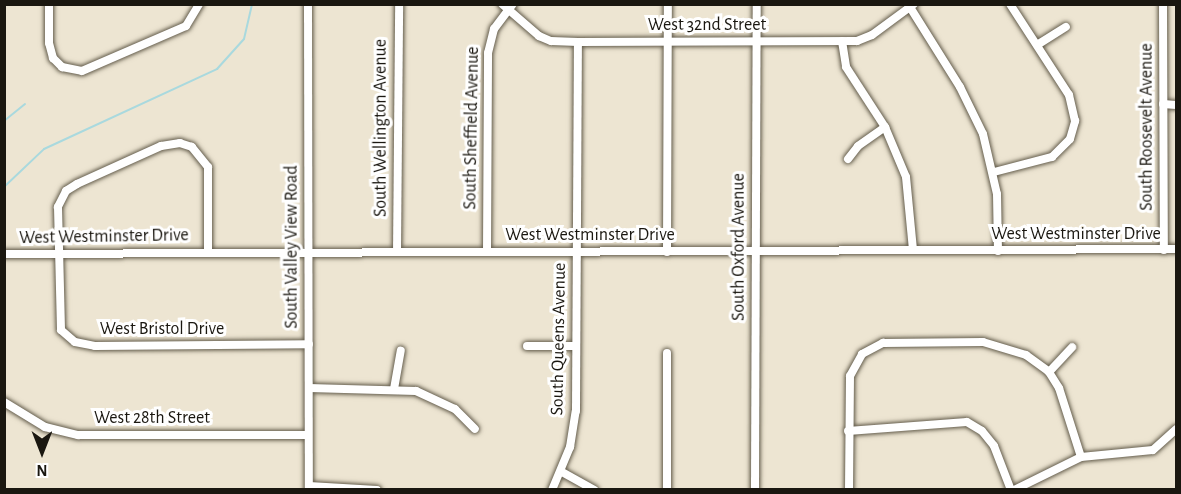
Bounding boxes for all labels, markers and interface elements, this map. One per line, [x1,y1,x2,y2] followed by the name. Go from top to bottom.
[648,14,766,36] street label: West 32nd Street
[370,39,392,217] street label: South Wellington Avenue
[1136,43,1158,211] street label: South Roosevelt Avenue
[460,46,484,210] street label: South Sheffield Avenue
[281,165,303,329] street label: South Valley View Road
[728,173,750,321] street label: South Oxford Avenue
[991,223,1161,245] street label: West Westminster Drive
[505,224,675,246] street label: West Westminster Drive
[19,225,189,249] street label: West Westminster Drive
[547,262,571,416] street label: South Queens Avenue
[100,318,224,340] street label: West Bristol Drive
[94,407,210,429] street label: West 28th Street
[12,422,72,482] north arrow
[36,462,48,478] text: N

